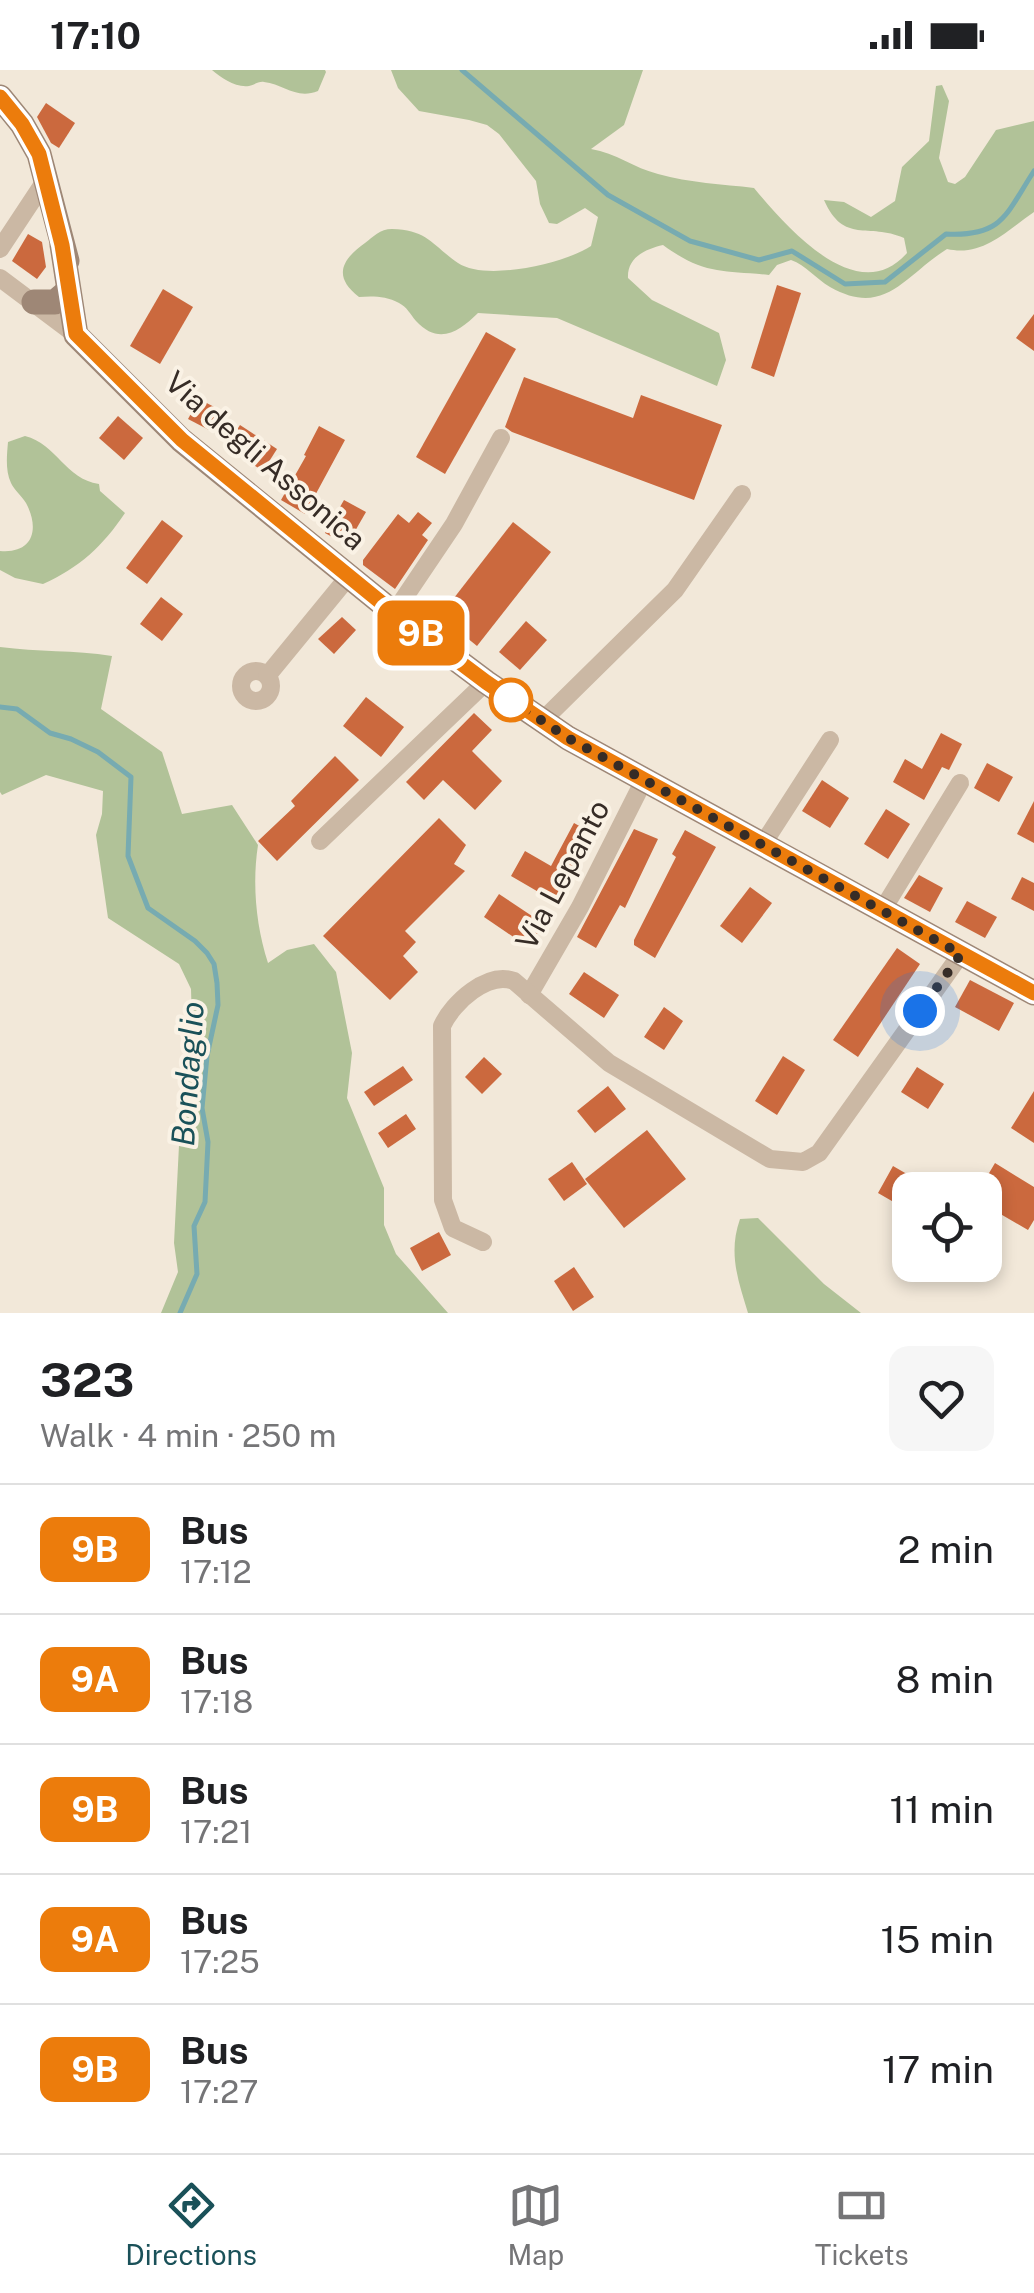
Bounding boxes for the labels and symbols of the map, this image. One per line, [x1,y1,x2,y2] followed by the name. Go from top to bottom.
[158,363,373,557] street label: Via degli Assonica
[376,600,466,666] line badge: 9B
[490,679,532,721] unlabelled marker
[508,794,617,956] street label: Via Lepanto
[895,986,945,1036] your location
[164,1000,211,1148] water label: Bondaglio

